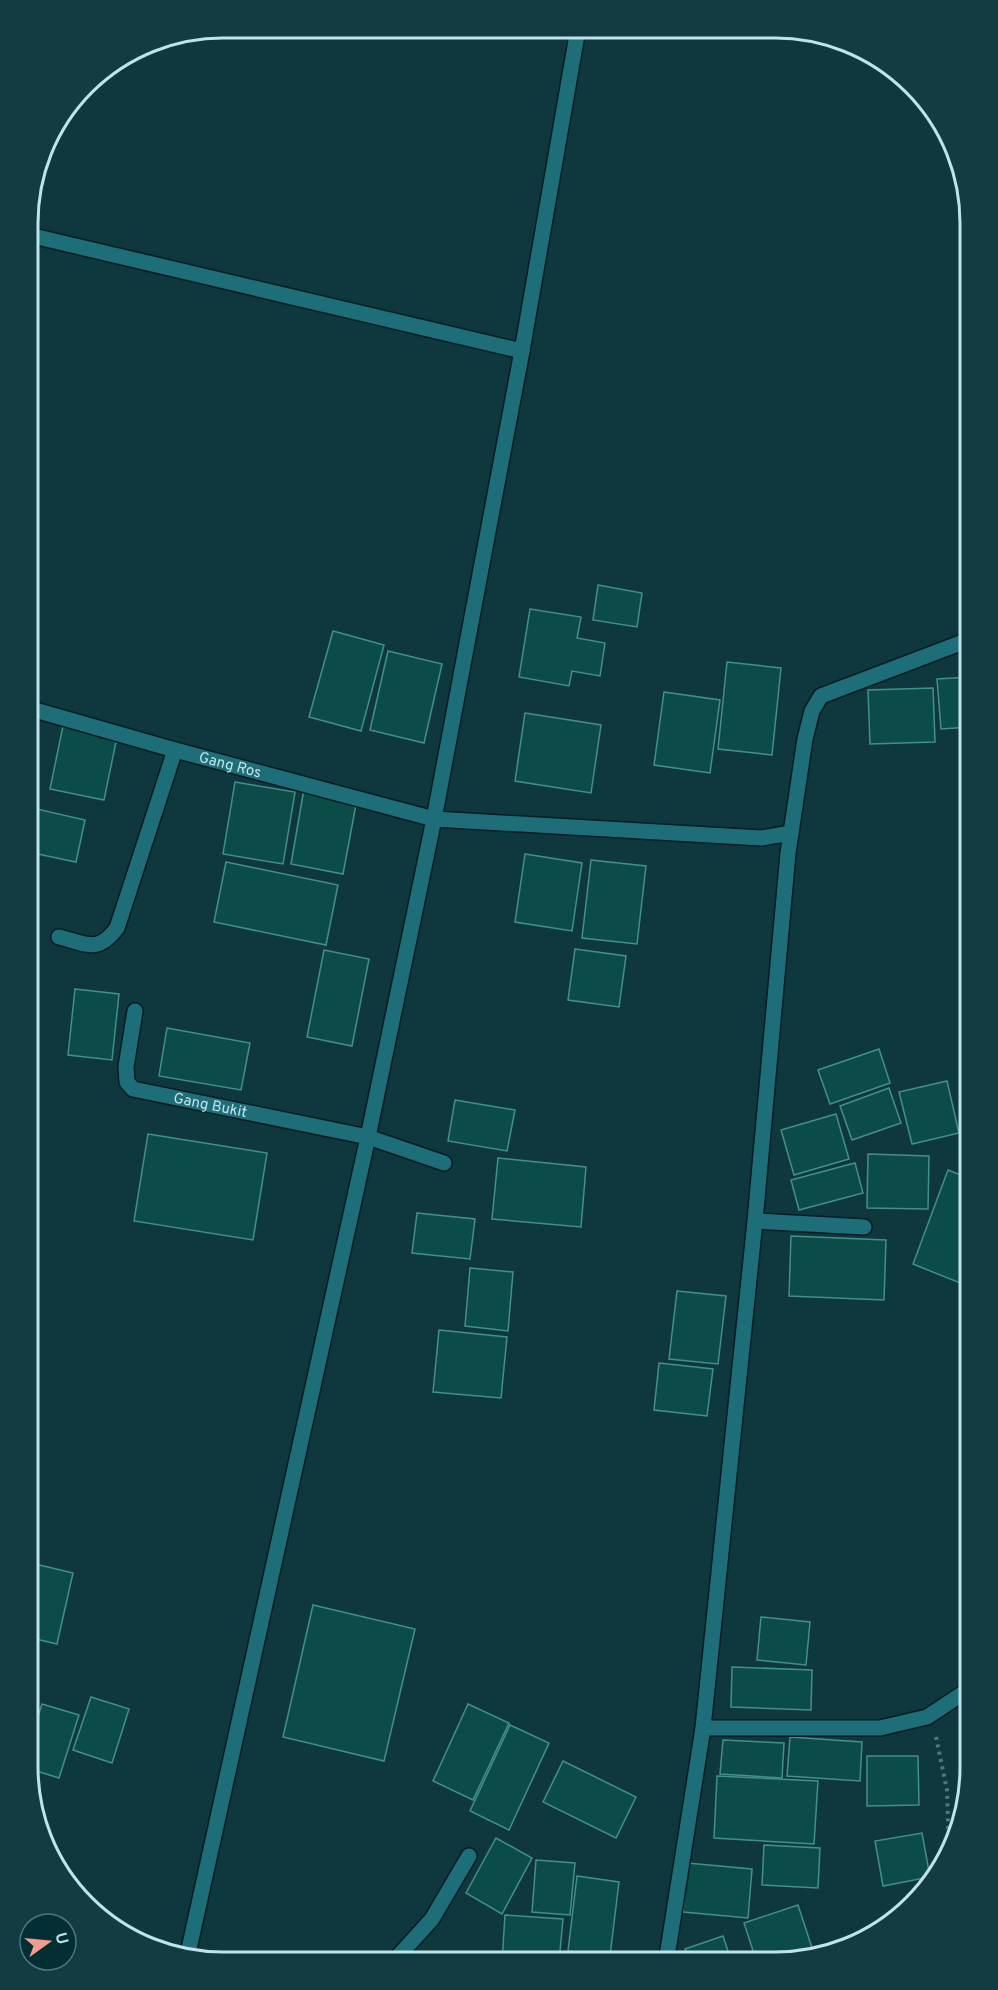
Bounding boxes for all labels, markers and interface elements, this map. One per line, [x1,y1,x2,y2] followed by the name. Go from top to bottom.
[196,749,263,784] street label: Gang Ros
[172,1089,249,1123] street label: Gang Bukit
[18,1912,78,1972] north arrow
[49,1931,72,1947] text: U

